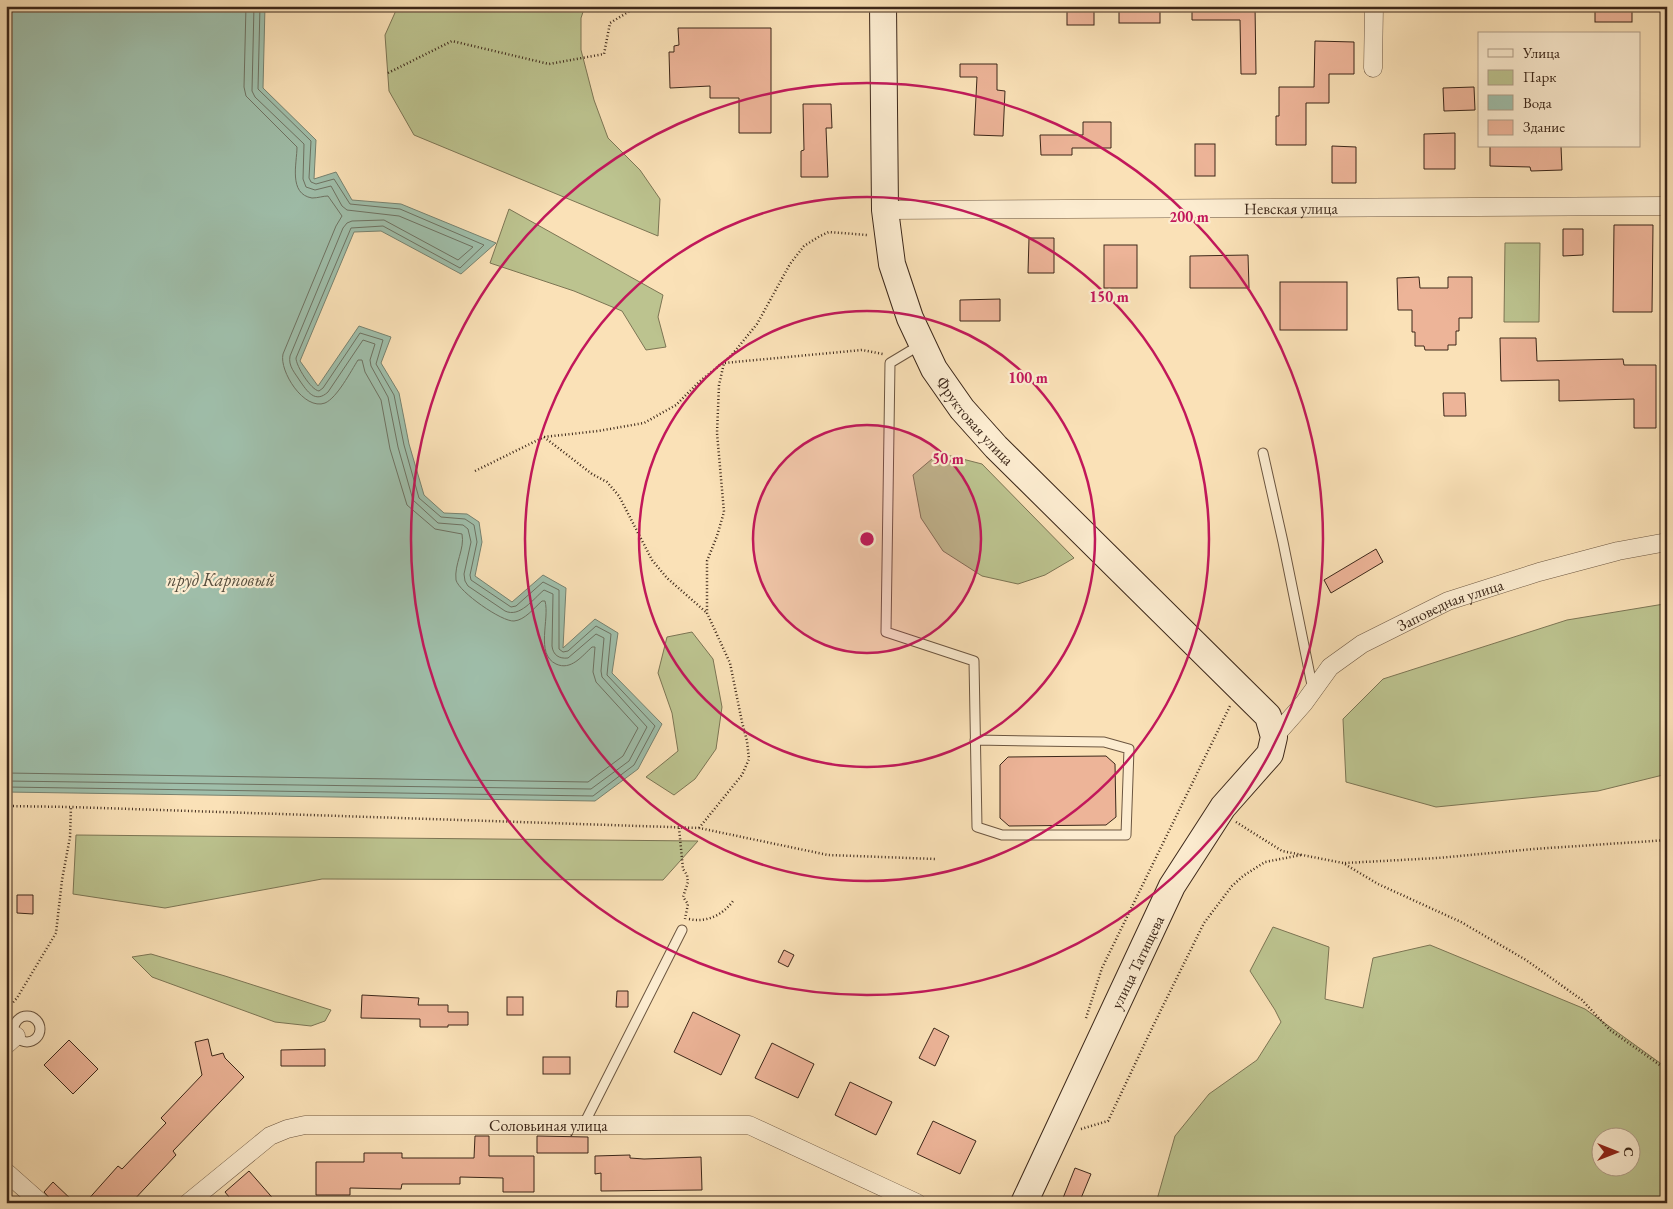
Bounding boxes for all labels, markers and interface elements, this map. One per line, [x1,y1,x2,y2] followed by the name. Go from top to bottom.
[1478,32,1640,148] legend
[1522,43,1560,62] text: Улица
[1523,67,1556,86] text: Парк
[1523,93,1552,112] text: Вода
[1523,117,1565,136] text: Здание
[1244,198,1339,219] street label: Невская улица
[1169,207,1209,226] text: 200 m
[1089,287,1129,306] text: 150 m
[1008,368,1048,387] text: 100 m
[931,372,1019,470] street label: Фруктовая улица
[932,449,964,468] text: 50 m
[858,530,876,548] centre of rings
[167,568,275,592] water label: пруд Карповый
[1393,574,1507,636] street label: Заповедная улица
[1106,911,1169,1012] street label: улица Татищева
[489,1115,608,1136] street label: Соловьиная улица
[1590,1126,1640,1176] north arrow
[1620,1147,1638,1157] text: С

